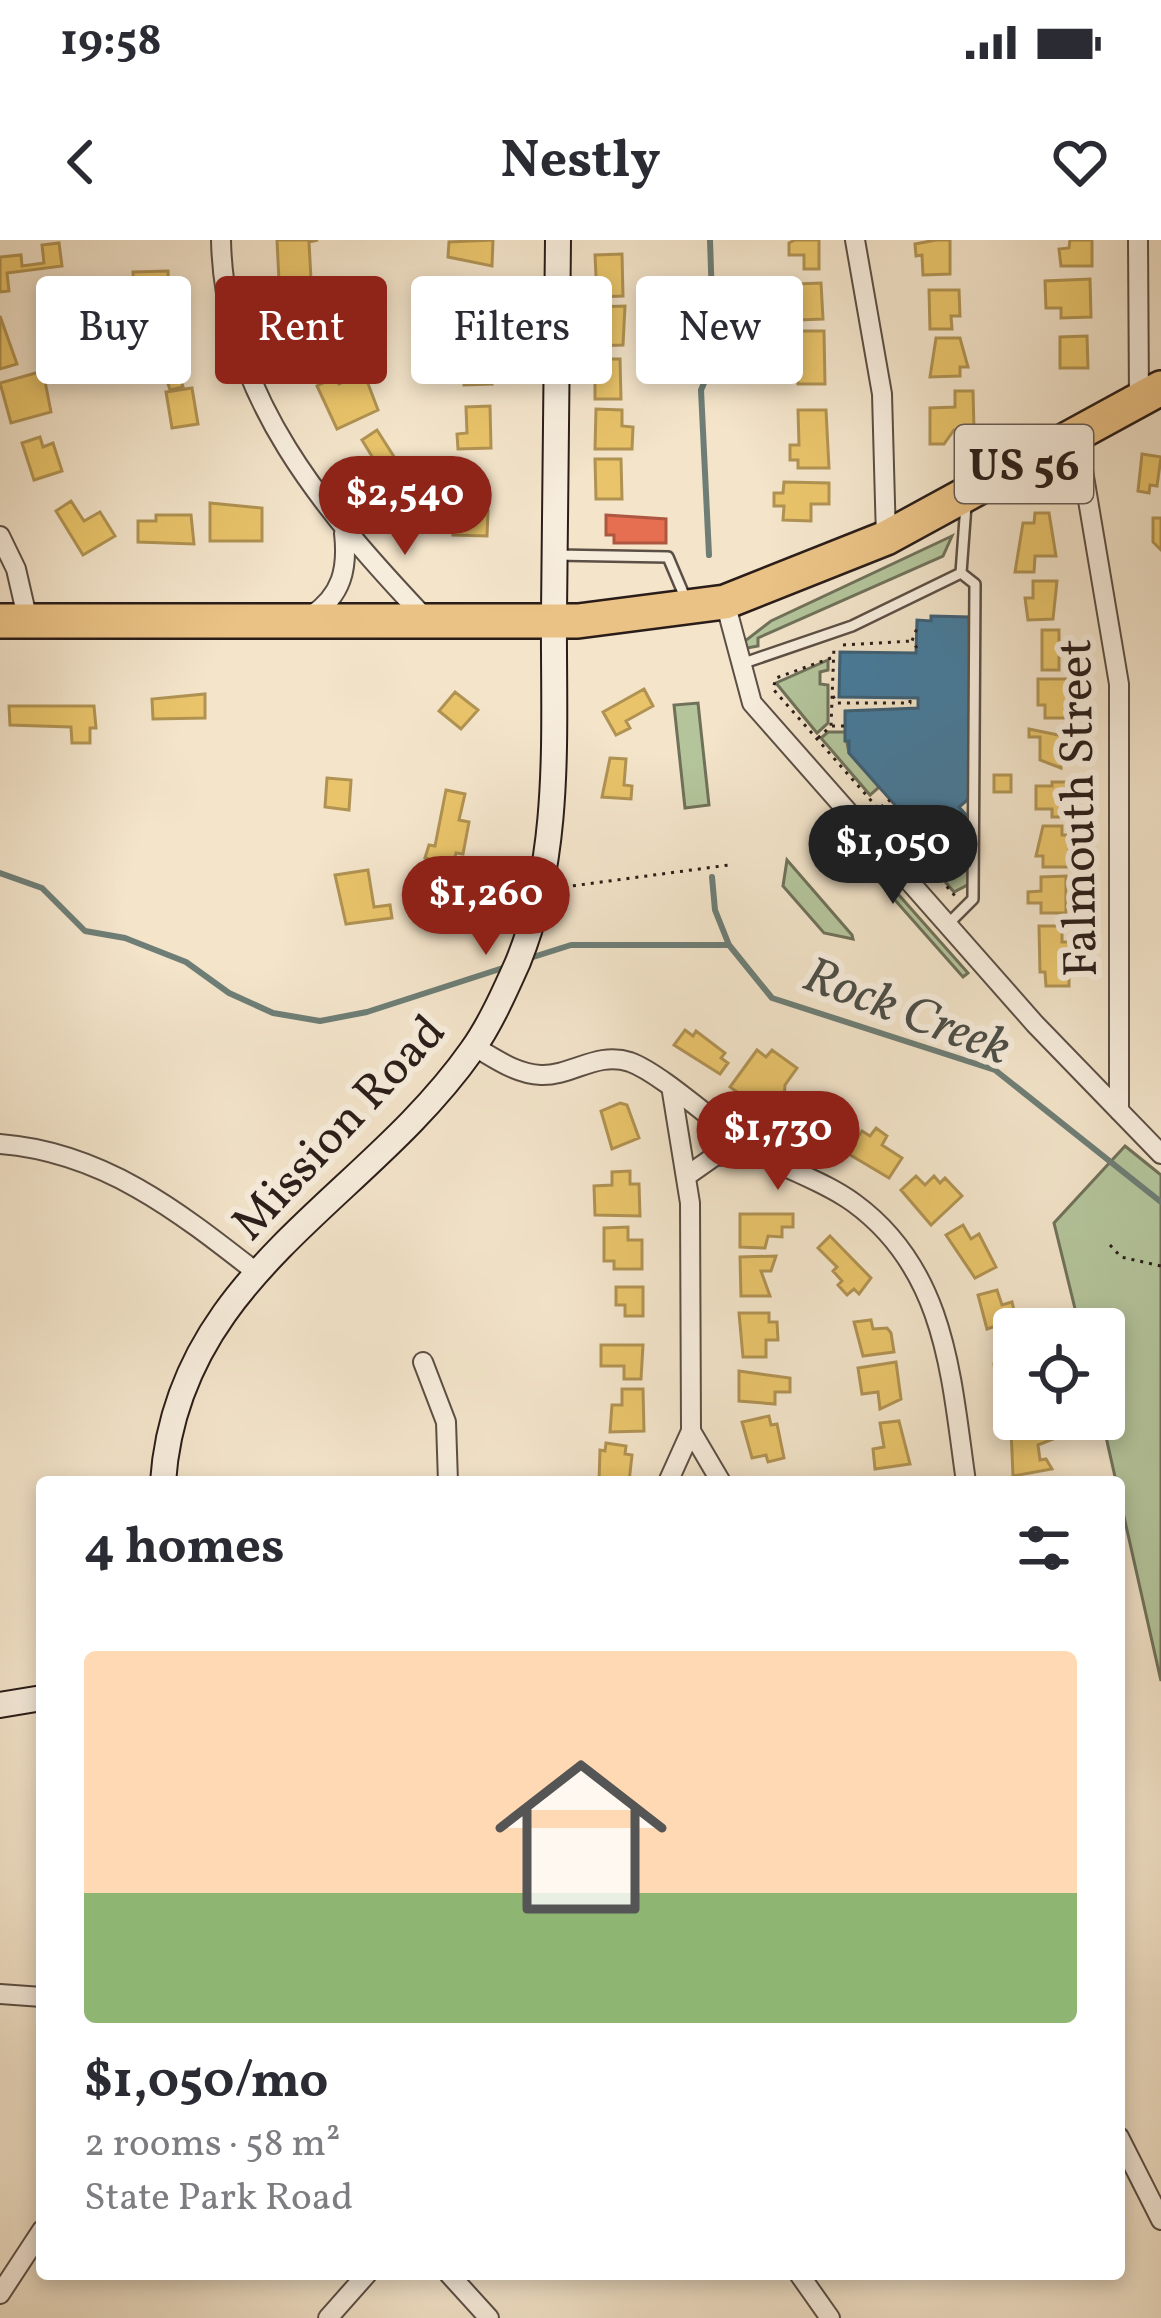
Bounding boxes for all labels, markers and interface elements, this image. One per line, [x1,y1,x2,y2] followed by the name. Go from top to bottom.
[60,11,162,74] text: 19:58
[500,125,661,200] text: Nestly
[48,129,114,195] icon: back
[1047,129,1113,195] icon: heart
[36,276,191,384] chip: Buy
[215,276,387,384] chip: Rent
[411,276,612,384] chip: Filters
[636,276,803,384] chip: New
[955,425,1093,503] road number: US 56
[307,456,503,558] pin: $2,540
[346,468,464,522] text: $2,540
[1044,638,1117,978] street label: Falmouth Street
[795,805,991,907] pin: $1,050
[836,817,950,871] text: $1,050
[388,856,584,958] pin: $1,260
[429,868,543,922] text: $1,260
[793,941,1020,1085] water label: Rock Creek
[218,1001,463,1257] street label: Mission Road
[680,1091,876,1193] pin: $1,730
[724,1103,832,1157] text: $1,730
[993,1308,1125,1440] map controls
[993,1308,1125,1440] button: locate
[84,1513,285,1584] text: 4 homes
[1011,1515,1077,1581] icon: filters
[473,1729,689,1945] icon: home
[84,2047,329,2118] text: $1,050/mo
[84,2118,340,2172] text: 2 rooms · 58 m²
[84,2172,353,2226] text: State Park Road

